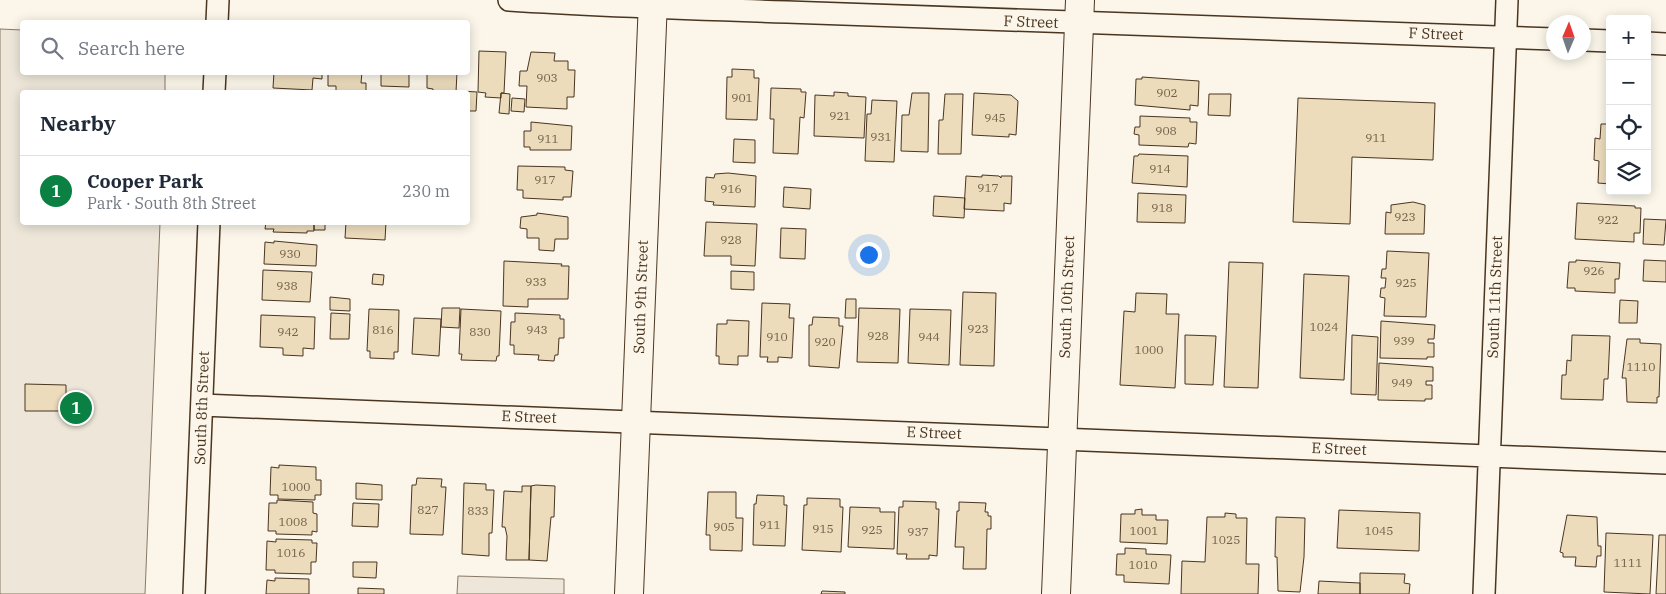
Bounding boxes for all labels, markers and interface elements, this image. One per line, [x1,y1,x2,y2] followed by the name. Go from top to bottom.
[1003,11,1059,32] street label: F Street
[1546,15,1591,60] north arrow
[1606,15,1651,195] map controls
[1606,15,1651,60] button: +
[20,20,470,75] search box
[1408,23,1464,44] street label: F Street
[38,34,66,62] icon: search
[78,36,185,60] text: Search here
[1606,60,1651,105] button: −
[536,70,558,85] house number: 903
[1156,85,1178,100] house number: 902
[731,90,753,105] house number: 901
[1606,105,1651,150] button: locate
[829,108,851,123] house number: 921
[40,109,116,137] text: Nearby
[984,110,1006,125] house number: 945
[1155,123,1177,138] house number: 908
[870,129,892,144] house number: 931
[1365,130,1387,145] house number: 911
[537,131,559,146] house number: 911
[1606,150,1651,195] button: layers
[1149,161,1171,176] house number: 914
[87,169,203,193] text: Cooper Park
[534,172,556,187] house number: 917
[977,180,999,195] house number: 917
[51,181,61,201] text: 1
[402,181,450,201] text: 230 m
[720,181,742,196] house number: 916
[87,193,256,213] text: Park · South 8th Street
[1151,200,1173,215] house number: 918
[1394,209,1416,224] house number: 923
[1597,212,1619,227] house number: 922
[720,232,742,247] house number: 928
[1055,235,1078,359] street label: South 10th Street
[1483,235,1506,359] street label: South 11th Street
[629,240,652,354] street label: South 9th Street
[856,242,882,268] your location
[279,246,301,261] house number: 930
[1583,263,1605,278] house number: 926
[525,274,547,289] house number: 933
[1395,275,1417,290] house number: 925
[276,278,298,293] house number: 938
[1310,319,1338,334] house number: 1024
[967,321,989,336] house number: 923
[372,322,394,337] house number: 816
[526,322,548,337] house number: 943
[277,324,299,339] house number: 942
[469,324,491,339] house number: 830
[867,328,889,343] house number: 928
[766,329,788,344] house number: 910
[918,329,940,344] house number: 944
[1393,333,1415,348] house number: 939
[814,334,836,349] house number: 920
[1135,342,1163,357] house number: 1000
[190,351,213,465] street label: South 8th Street
[1627,359,1655,374] house number: 1110
[1391,375,1413,390] house number: 949
[60,389,92,427] pin: 1
[501,406,557,427] street label: E Street
[906,422,962,443] street label: E Street
[1311,438,1367,459] street label: E Street
[282,479,310,494] house number: 1000
[417,502,439,517] house number: 827
[467,503,489,518] house number: 833
[279,514,307,529] house number: 1008
[759,517,781,532] house number: 911
[713,519,735,534] house number: 905
[812,521,834,536] house number: 915
[861,522,883,537] house number: 925
[1130,523,1158,538] house number: 1001
[1365,523,1393,538] house number: 1045
[907,524,929,539] house number: 937
[1212,532,1240,547] house number: 1025
[277,545,305,560] house number: 1016
[1614,555,1642,570] house number: 1111
[1129,557,1157,572] house number: 1010

